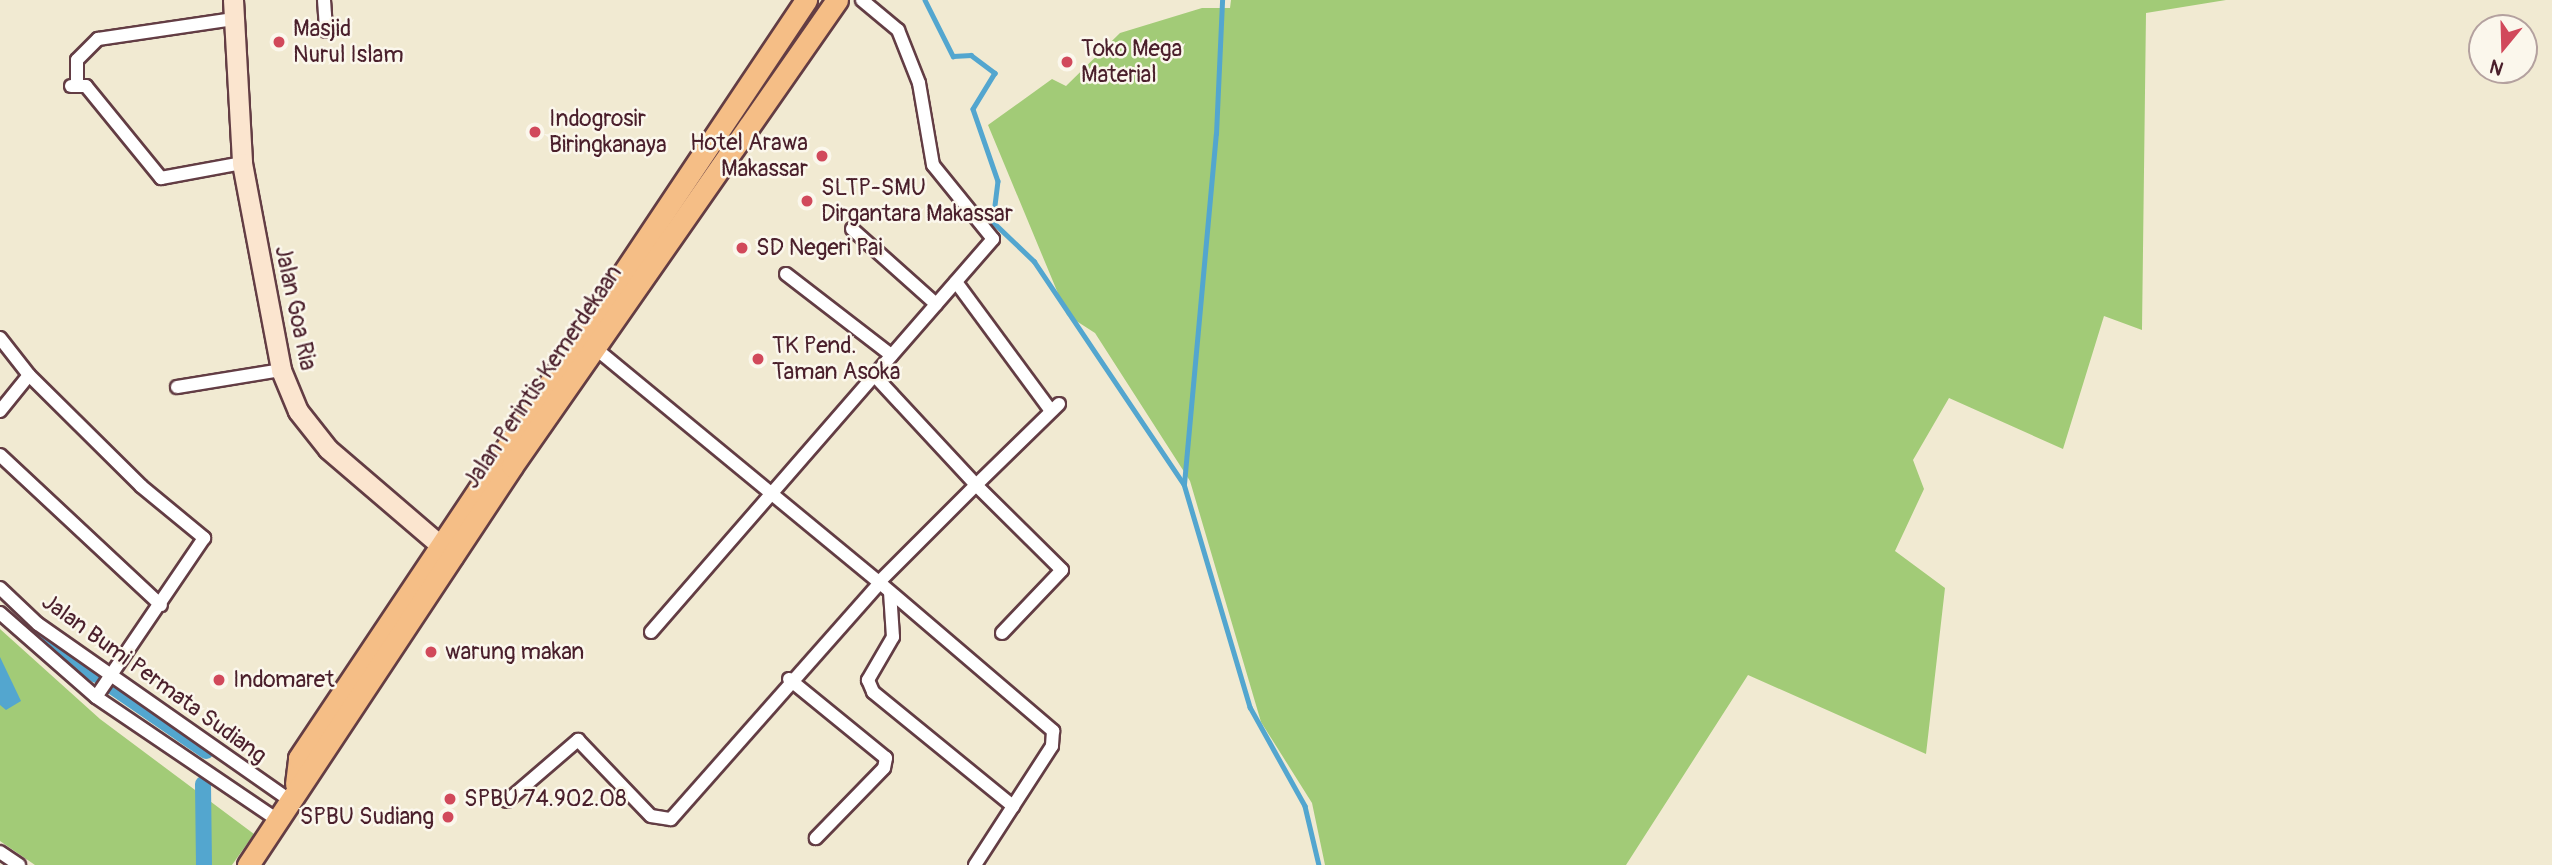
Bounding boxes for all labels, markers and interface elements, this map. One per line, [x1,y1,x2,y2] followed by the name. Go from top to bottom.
[2468,14,2538,84] north arrow
[293,15,404,69] place label: Masjid Nurul Islam
[271,34,287,50] marker: Masjid Nurul Islam
[1081,35,1182,89] place label: Toko Mega Material
[1059,54,1075,70] marker: Toko Mega Material
[2487,54,2507,80] text: N
[549,105,667,159] place label: Indogrosir Biringkanaya
[527,124,543,140] marker: Indogrosir Biringkanaya
[690,129,808,183] place label: Hotel Arawa Makassar
[814,148,830,164] marker: Hotel Arawa Makassar
[821,174,1013,228] place label: SLTP-SMU Dirgantara Makassar
[799,193,815,209] marker: SLTP-SMU Dirgantara Makassar
[756,234,882,262] place label: SD Negeri Pai
[734,240,750,256] marker: SD Negeri Pai
[268,243,322,373] street label: Jalan Goa Ria
[458,260,628,494] street label: Jalan Perintis Kemerdekaan
[772,332,900,386] place label: TK Pend. Taman Asoka
[750,351,766,367] marker: TK Pend. Taman Asoka
[36,588,272,770] street label: Jalan Bumi Permata Sudiang
[445,638,584,666] place label: warung makan
[423,644,439,660] marker: warung makan
[233,666,334,694] place label: Indomaret
[211,672,227,688] marker: Indomaret
[464,785,627,813] place label: SPBU 74.902.08
[442,791,458,807] marker: SPBU 74.902.08
[300,803,434,831] place label: SPBU Sudiang
[440,809,456,825] marker: SPBU Sudiang

